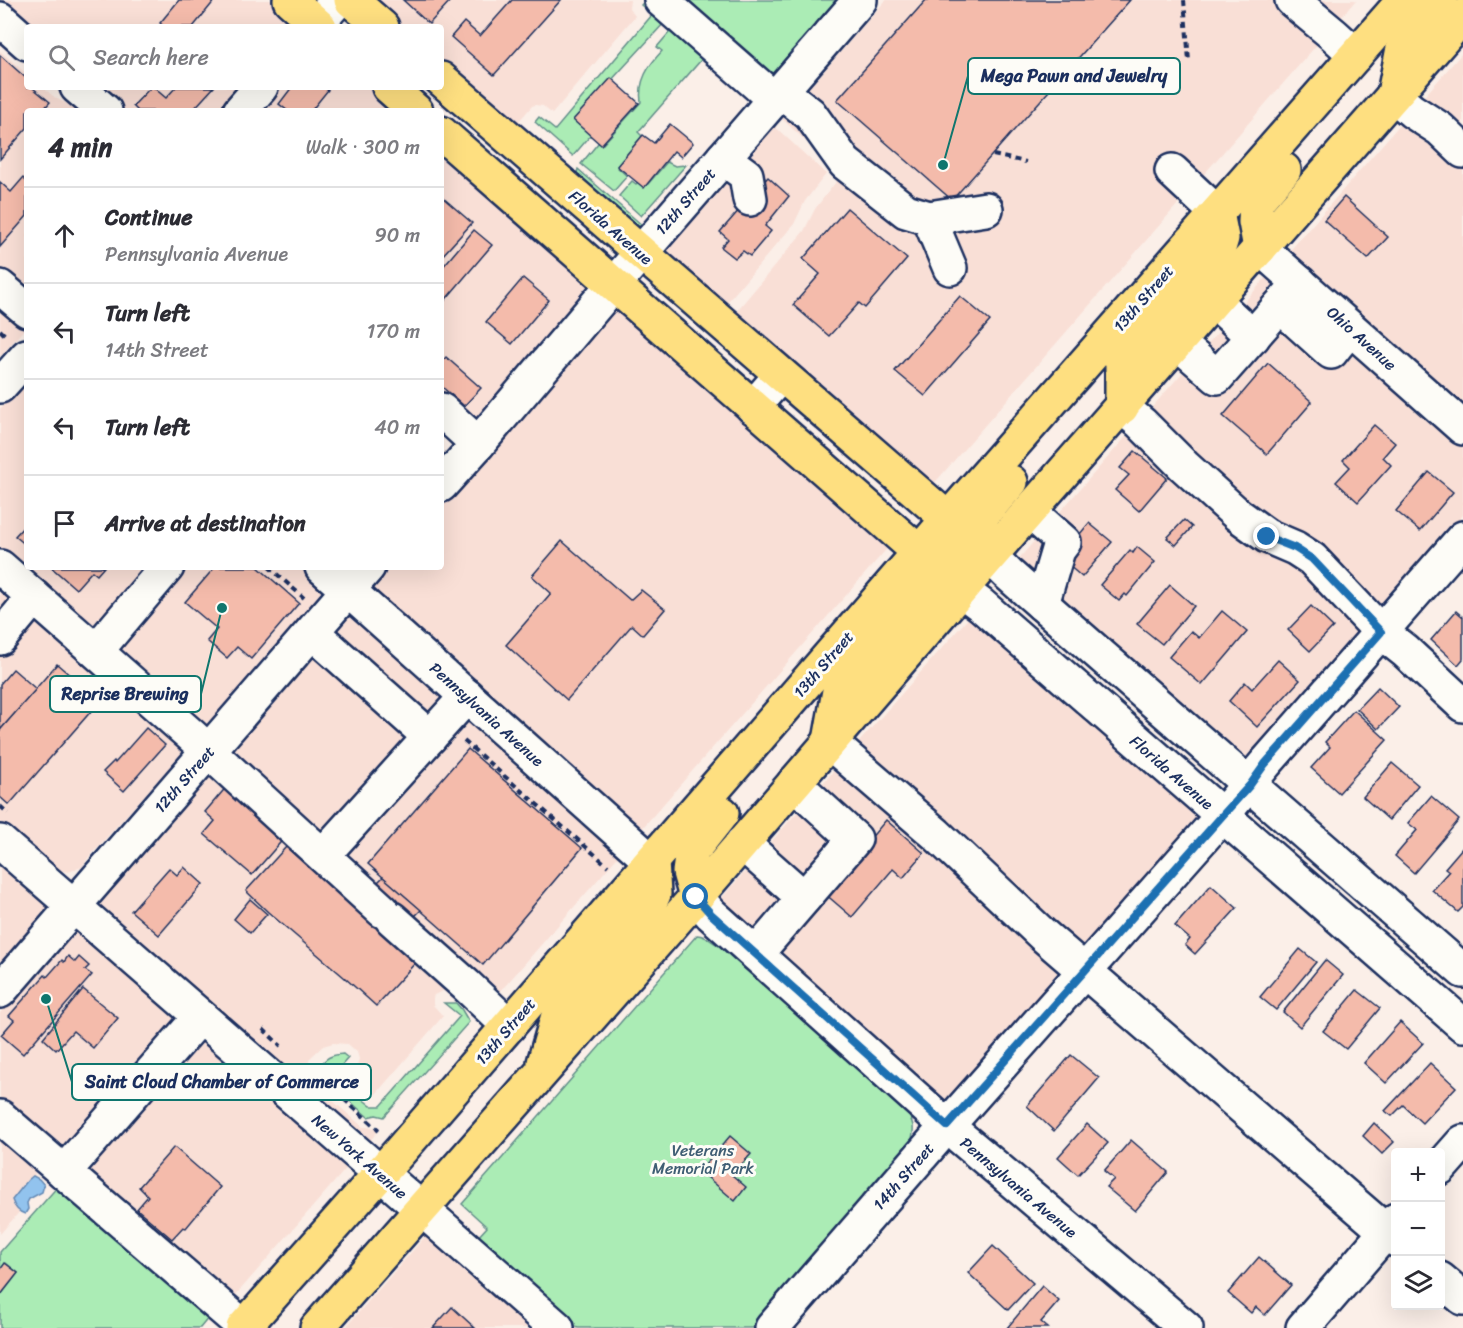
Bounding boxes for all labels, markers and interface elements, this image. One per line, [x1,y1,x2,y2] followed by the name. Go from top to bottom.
[24,24,444,90] search box
[93,38,209,77] text: Search here
[45,41,78,74] icon: search
[968,58,1180,94] callout: Mega Pawn and Jewelry
[980,60,1168,92] text: Mega Pawn and Jewelry
[48,124,112,170] text: 4 min
[306,130,420,165] text: Walk · 300 m
[647,161,723,242] street label: 12th Street
[562,182,660,273] street label: Florida Avenue
[105,198,193,237] text: Continue
[375,218,420,253] text: 90 m
[48,219,81,252] icon: ahead
[105,237,288,272] text: Pennsylvania Avenue
[1106,258,1181,339] street label: 13th Street
[105,294,190,333] text: Turn left
[1320,299,1404,378] street label: Ohio Avenue
[367,314,420,349] text: 170 m
[48,315,81,348] icon: left
[105,333,209,368] text: 14th Street
[105,408,190,447] text: Turn left
[374,410,420,445] text: 40 m
[48,411,81,444] icon: left
[105,504,306,543] text: Arrive at destination
[48,507,81,540] icon: arrive
[1253,523,1279,549] route end
[786,624,861,705] street label: 13th Street
[423,655,551,774] street label: Pennsylvania Avenue
[50,676,201,712] callout: Reprise Brewing
[60,678,189,710] text: Reprise Brewing
[1123,727,1221,818] street label: Florida Avenue
[146,739,222,820] street label: 12th Street
[682,883,708,909] route start
[468,991,543,1072] street label: 13th Street
[72,1064,371,1100] callout: Saint Cloud Chamber of Commerce
[84,1066,360,1098] text: Saint Cloud Chamber of Commerce
[305,1106,414,1207] street label: New York Avenue
[953,1129,1084,1246] street label: Pennsylvania Avenue
[652,1136,755,1183] park label: Veterans Memorial Park
[865,1136,942,1217] street label: 14th Street
[1391,1148,1445,1310] map controls
[1391,1148,1445,1202] button: +
[1391,1202,1445,1256] button: −
[1391,1256,1445,1310] button: layers

